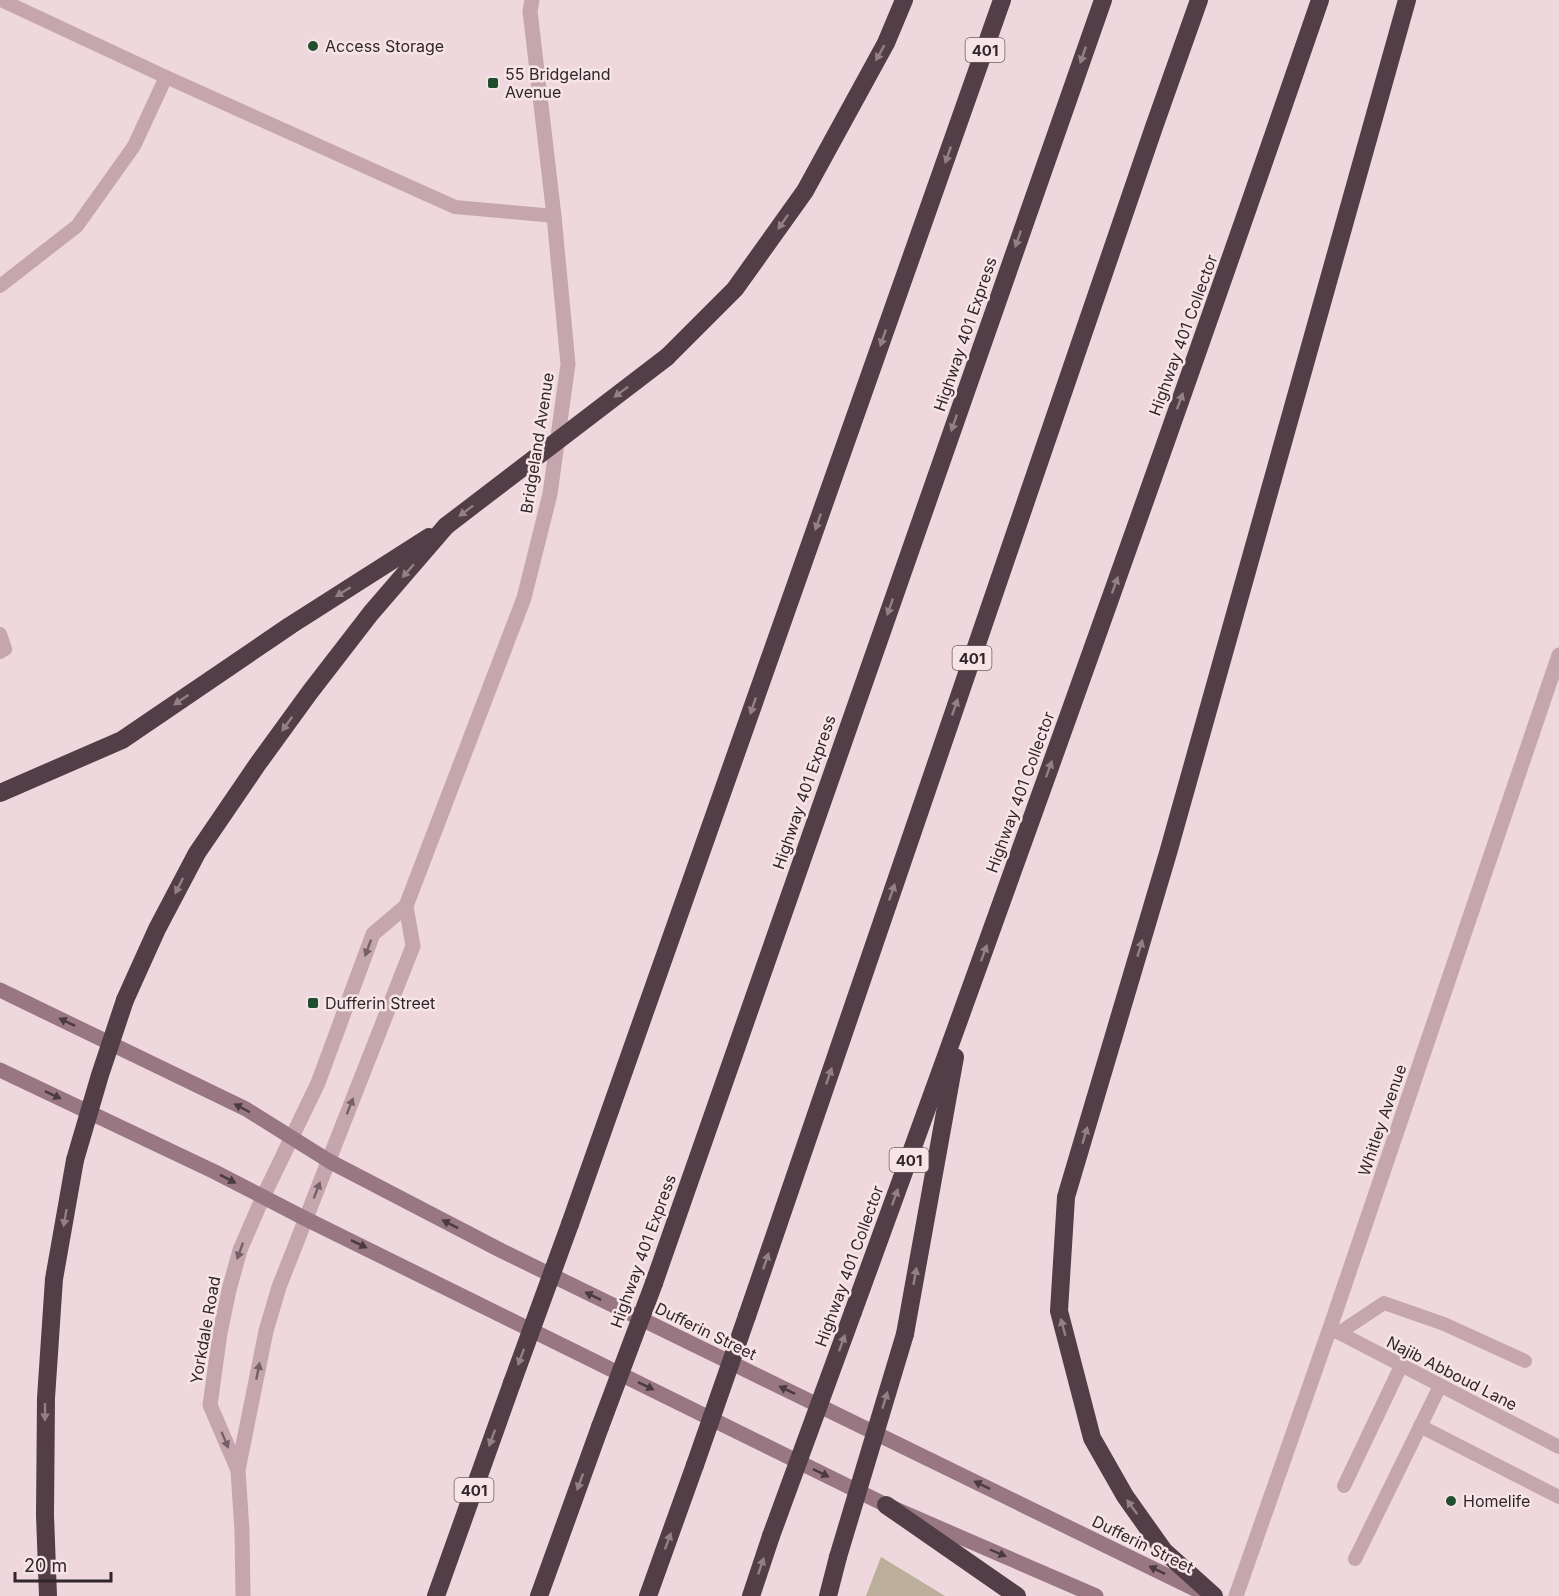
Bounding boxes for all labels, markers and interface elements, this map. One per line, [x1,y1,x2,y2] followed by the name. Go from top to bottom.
[325,36,444,56] place label: Access Storage
[966,38,1004,62] road number: 401
[306,39,320,53] marker: Access Storage
[875,45,885,62] one-way arrow
[1078,46,1088,64] one-way arrow
[505,64,611,102] place label: 55 Bridgeland Avenue
[486,76,500,90] marker: 55 Bridgeland Avenue
[942,146,952,164] one-way arrow
[777,213,789,229] one-way arrow
[1013,230,1023,248] one-way arrow
[1145,252,1221,418] street label: Highway 401 Collector
[929,254,1001,414] street label: Highway 401 Express
[877,330,887,348] one-way arrow
[516,371,558,515] street label: Bridgeland Avenue
[613,386,628,398] one-way arrow
[1175,392,1185,410] one-way arrow
[949,414,959,432] one-way arrow
[458,505,474,517] one-way arrow
[812,513,822,531] one-way arrow
[401,563,414,579] one-way arrow
[1110,576,1120,594] one-way arrow
[335,586,351,597] one-way arrow
[884,598,894,616] one-way arrow
[952,646,992,670] road number: 401
[173,694,189,705] one-way arrow
[747,697,757,715] one-way arrow
[951,698,961,716] one-way arrow
[982,709,1058,875] street label: Highway 401 Collector
[768,712,840,872] street label: Highway 401 Express
[281,715,293,731] one-way arrow
[1045,760,1055,778] one-way arrow
[175,877,185,895] one-way arrow
[888,883,898,901] one-way arrow
[1136,939,1145,957] one-way arrow
[362,940,372,958] one-way arrow
[979,943,989,961] one-way arrow
[325,993,435,1013] place label: Dufferin Street
[306,996,320,1010] marker: Dufferin Street
[59,1018,76,1027] one-way arrow
[1354,1061,1410,1179] street label: Whitley Avenue
[825,1067,834,1085] one-way arrow
[44,1090,61,1099] one-way arrow
[346,1097,355,1115] one-way arrow
[233,1103,250,1113] one-way arrow
[1081,1126,1090,1144] one-way arrow
[890,1148,928,1172] road number: 401
[606,1171,680,1331] street label: Highway 401 Express
[220,1175,237,1184] one-way arrow
[313,1181,322,1199] one-way arrow
[811,1183,887,1349] street label: Highway 401 Collector
[890,1188,900,1206] one-way arrow
[60,1209,69,1228] one-way arrow
[441,1220,459,1230] one-way arrow
[350,1240,367,1249] one-way arrow
[235,1242,245,1260] one-way arrow
[762,1252,771,1270] one-way arrow
[911,1266,920,1285] one-way arrow
[186,1275,224,1385] street label: Yorkdale Road
[585,1291,602,1300] one-way arrow
[652,1298,760,1364] street label: Dufferin Street
[1058,1318,1067,1336] one-way arrow
[1383,1331,1521,1415] street label: Najib Abboud Lane
[837,1334,847,1352] one-way arrow
[516,1349,526,1367] one-way arrow
[254,1362,263,1381] one-way arrow
[638,1382,655,1391] one-way arrow
[779,1386,796,1395] one-way arrow
[881,1391,890,1409] one-way arrow
[41,1402,50,1421] one-way arrow
[487,1429,497,1447] one-way arrow
[220,1431,230,1449] one-way arrow
[813,1468,830,1477] one-way arrow
[574,1473,584,1491] one-way arrow
[454,1478,494,1502] road number: 401
[973,1480,990,1490] one-way arrow
[1463,1491,1530,1511] place label: Homelife
[1444,1494,1458,1508] marker: Homelife
[1127,1500,1139,1515] one-way arrow
[1089,1511,1197,1577] street label: Dufferin Street
[663,1532,673,1550] one-way arrow
[15,1545,111,1583] scale bar
[989,1549,1007,1558] one-way arrow
[24,1555,67,1576] text: 20 m
[757,1557,767,1575] one-way arrow
[1148,1566,1165,1575] one-way arrow

